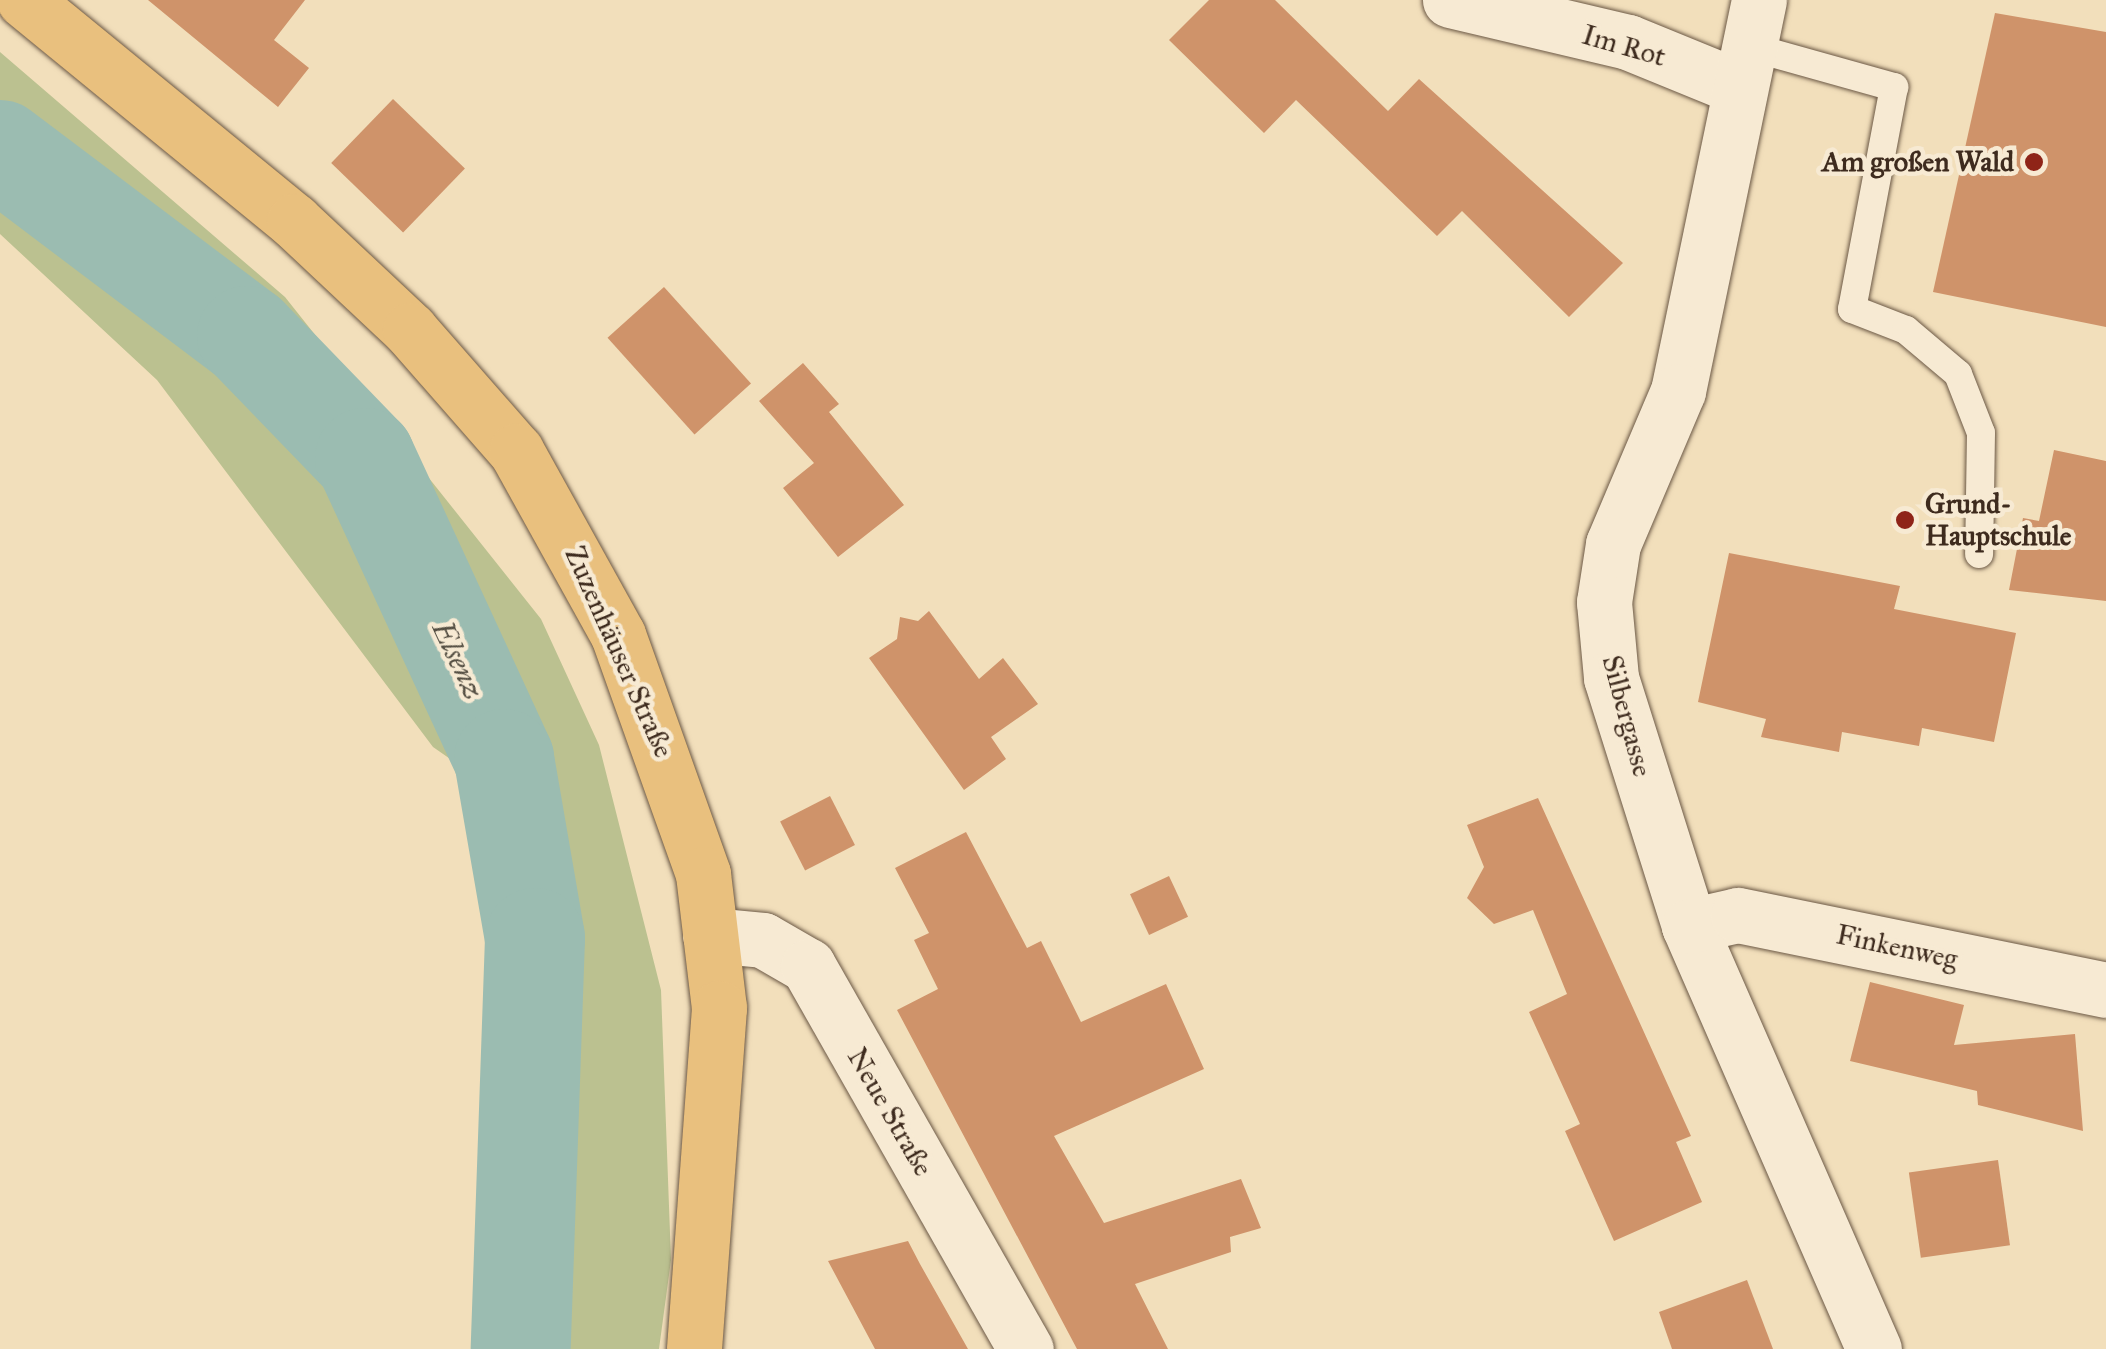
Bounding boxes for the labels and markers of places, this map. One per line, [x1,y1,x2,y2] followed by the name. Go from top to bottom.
[1822,145,2014,179] place label: Am großen Wald
[2023,151,2045,173] marker: Am großen Wald
[1925,487,2071,553] place label: Grund- Hauptschule
[1894,509,1916,531] marker: Grund- Hauptschule

